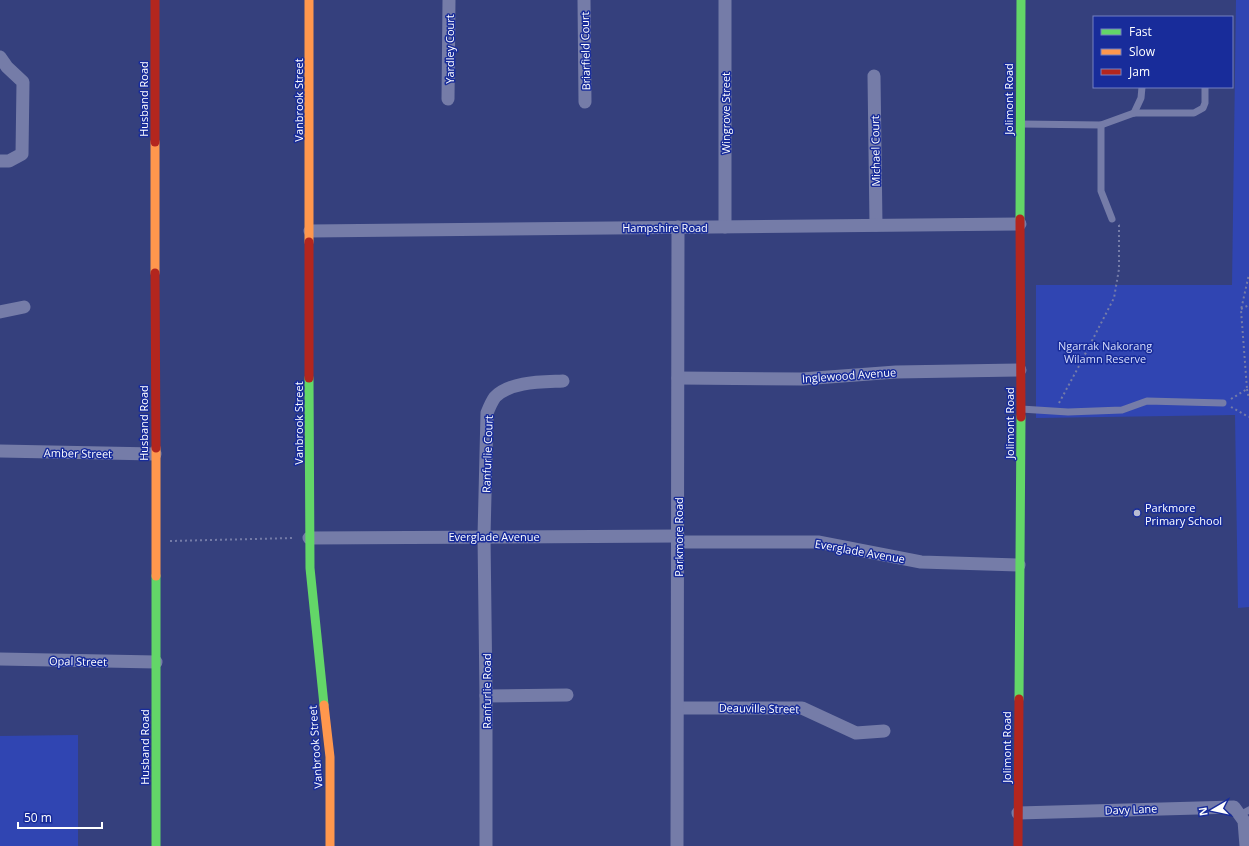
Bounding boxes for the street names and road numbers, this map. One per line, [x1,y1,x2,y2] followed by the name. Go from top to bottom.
[577,11,593,90] street label: Briarfield Court
[442,14,457,84] street label: Yardley Court
[291,58,306,142] street label: Vanbrook Street
[136,61,151,137] street label: Husband Road
[1001,63,1016,136] street label: Jolimont Road
[718,72,733,154] street label: Wingrove Street
[867,115,883,187] street label: Michael Court
[622,220,708,235] street label: Hampshire Road
[801,364,897,386] street label: Inglewood Avenue
[291,381,306,465] street label: Vanbrook Street
[136,385,151,461] street label: Husband Road
[1002,387,1017,460] street label: Jolimont Road
[478,415,496,493] street label: Ranfurlie Court
[44,445,112,461] street label: Amber Street
[671,497,686,577] street label: Parkmore Road
[448,529,540,544] street label: Everglade Avenue
[814,536,906,566] street label: Everglade Avenue
[49,653,107,669] street label: Opal Street
[479,653,494,729] street label: Ranfurlie Road
[719,700,799,716] street label: Deauville Street
[305,705,325,789] street label: Vanbrook Street
[137,709,152,785] street label: Husband Road
[999,711,1014,784] street label: Jolimont Road
[1104,801,1158,817] street label: Davy Lane

